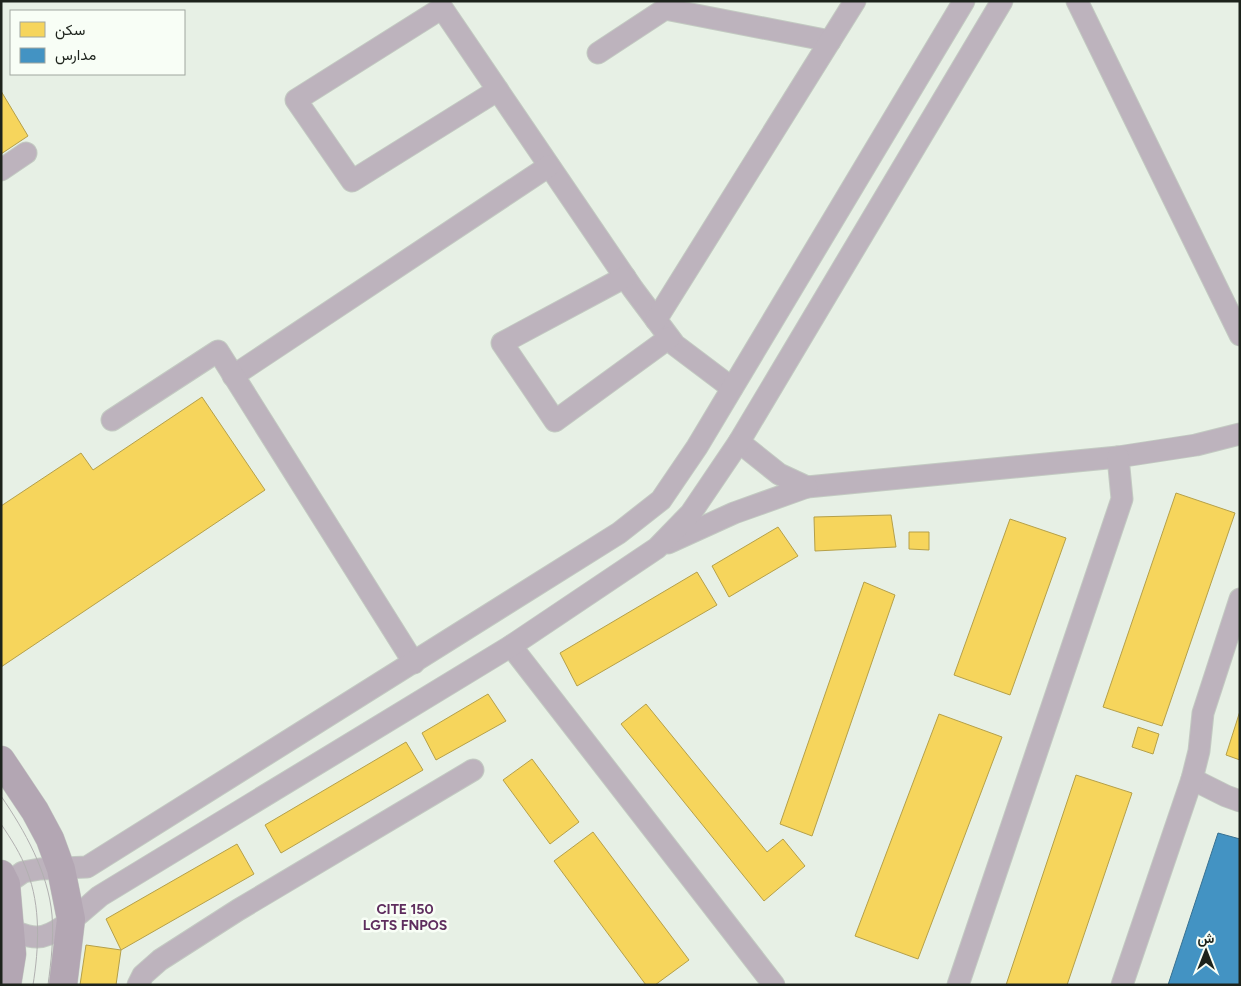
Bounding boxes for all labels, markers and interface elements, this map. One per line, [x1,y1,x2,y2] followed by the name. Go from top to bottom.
[10,10,185,75] legend
[55,21,85,40] text: سكن
[55,46,96,65] text: مدارس
[363,901,447,934] district label: CITE 150 LGTS FNPOS
[1181,926,1231,976] north arrow
[1198,930,1215,947] text: ش

